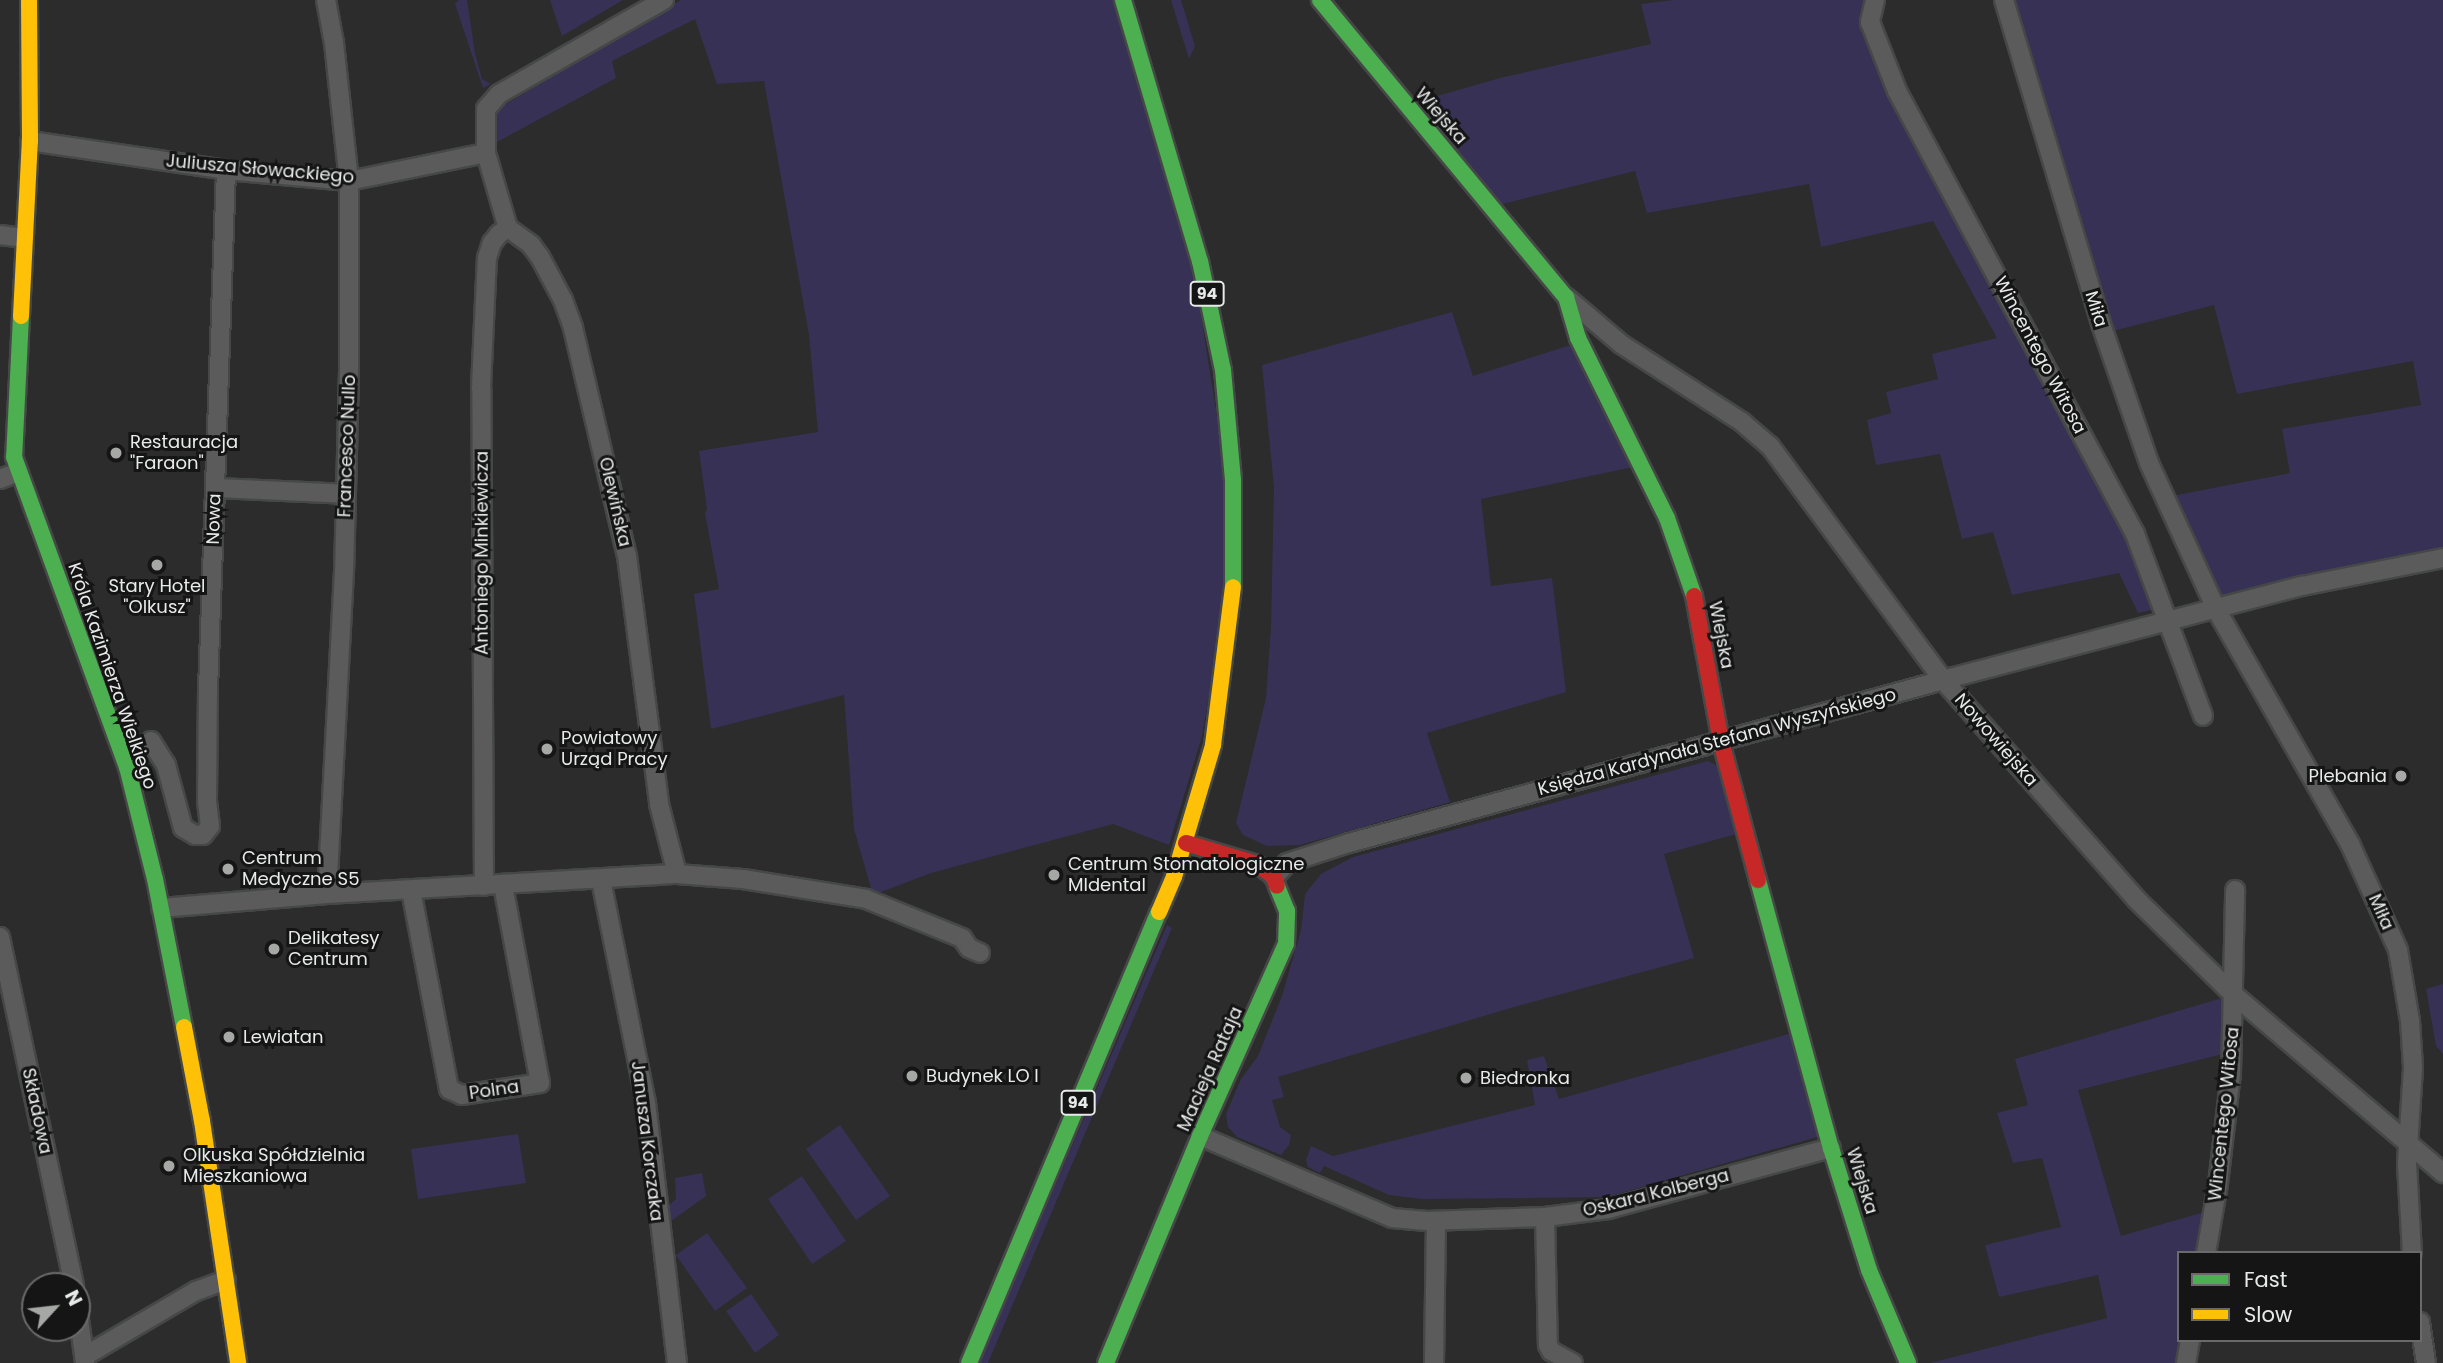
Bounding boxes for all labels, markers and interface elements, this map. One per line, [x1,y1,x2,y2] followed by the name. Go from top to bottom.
[1410,83,1472,149] street label: Wiejska
[165,150,355,188] street label: Juliusza Słowackiego
[1989,273,2091,437] street label: Wincentego Witosa
[1190,282,1224,306] road number: 94
[2080,288,2112,330] street label: Miła
[334,374,360,518] street label: Francesco Nullo
[130,432,238,474] place label: Restauracja "Faraon"
[108,445,124,461] marker: Restauracja "Faraon"
[471,451,493,655] street label: Antoniego Minkiewicza
[594,455,636,549] street label: Olewińska
[202,493,226,545] street label: Nowa
[149,557,165,573] marker: Stary Hotel "Olkusz"
[63,560,161,792] street label: Króla Kazimierza Wielkiego
[108,576,206,618] place label: Stary Hotel "Olkusz"
[1704,599,1738,671] street label: Wiejska
[1536,684,1898,800] street label: Księdza Kardynała Stefana Wyszyńskiego
[1950,689,2042,791] street label: Nowowiejska
[561,728,668,770] place label: Powiatowy Urząd Pracy
[539,741,555,757] marker: Powiatowy Urząd Pracy
[2309,765,2387,787] place label: Plebania
[2393,768,2409,784] marker: Plebania
[242,848,359,890] place label: Centrum Medyczne S5
[1068,854,1304,896] place label: Centrum Stomatologiczne MIdental
[220,861,236,877] marker: Centrum Medyczne S5
[1046,867,1062,883] marker: Centrum Stomatologiczne MIdental
[2364,891,2398,933] street label: Miła
[288,928,379,970] place label: Delikatesy Centrum
[266,941,282,957] marker: Delikatesy Centrum
[1173,1003,1247,1135] street label: Macieja Rataja
[243,1026,324,1048] place label: Lewiatan
[2204,1026,2244,1202] street label: Wincentego Witosa
[221,1029,237,1045] marker: Lewiatan
[626,1060,668,1222] street label: Janusza Korczaka
[926,1065,1039,1087] place label: Budynek LO I
[17,1066,57,1156] street label: Składowa
[1480,1067,1570,1089] place label: Biedronka
[904,1068,920,1084] marker: Budynek LO I
[1458,1070,1474,1086] marker: Biedronka
[468,1076,520,1104] street label: Polna
[1060,1091,1096,1116] road number: 94
[183,1145,365,1188] place label: Olkuska Spółdzielnia Mieszkaniowa
[1842,1145,1882,1217] street label: Wiejska
[161,1158,177,1174] marker: Olkuska Spółdzielnia Mieszkaniowa
[1581,1164,1731,1222] street label: Oskara Kolberga
[2177,1251,2422,1342] legend
[2244,1265,2287,1294] text: Fast
[21,1272,91,1342] north arrow
[58,1286,89,1311] text: N
[2244,1300,2292,1329] text: Slow

